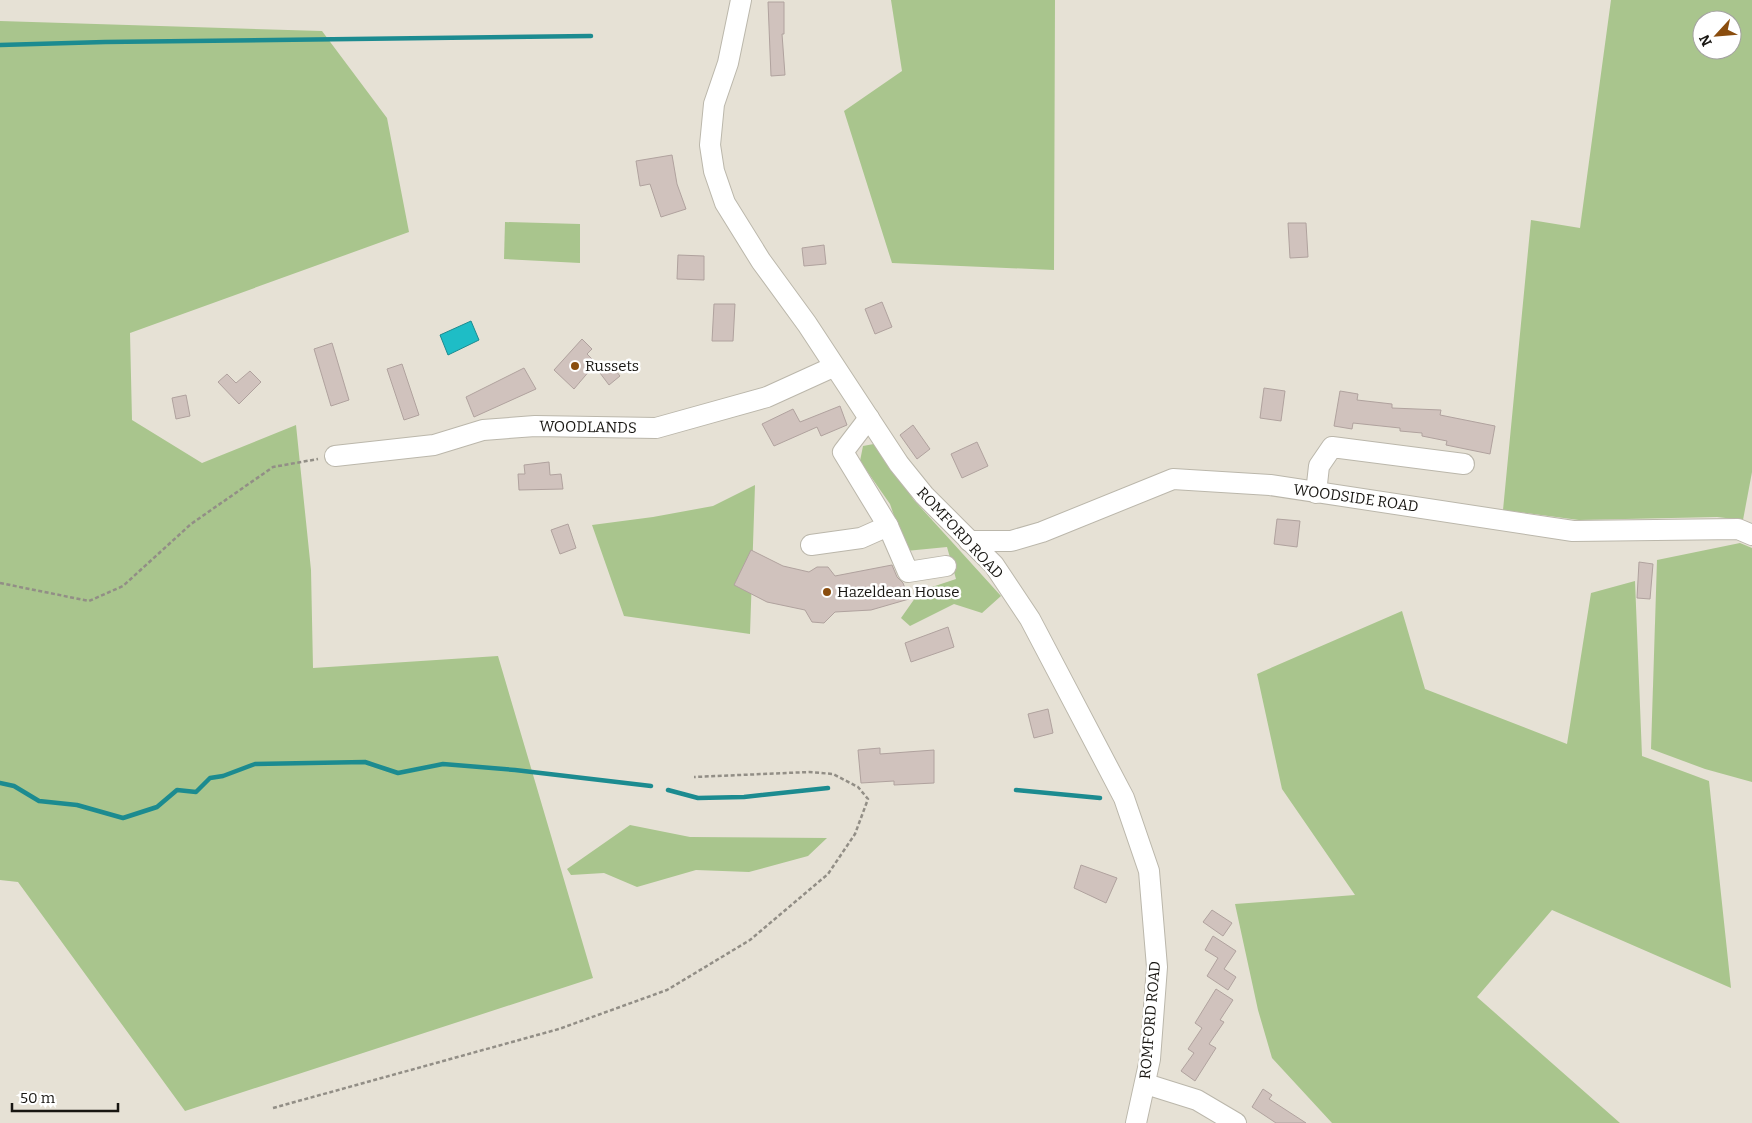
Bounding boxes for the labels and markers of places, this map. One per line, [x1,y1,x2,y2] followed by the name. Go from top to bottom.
[585,357,639,375] place label: Russets
[569,360,581,372] marker: Russets
[837,583,959,601] place label: Hazeldean House
[821,586,833,598] marker: Hazeldean House

